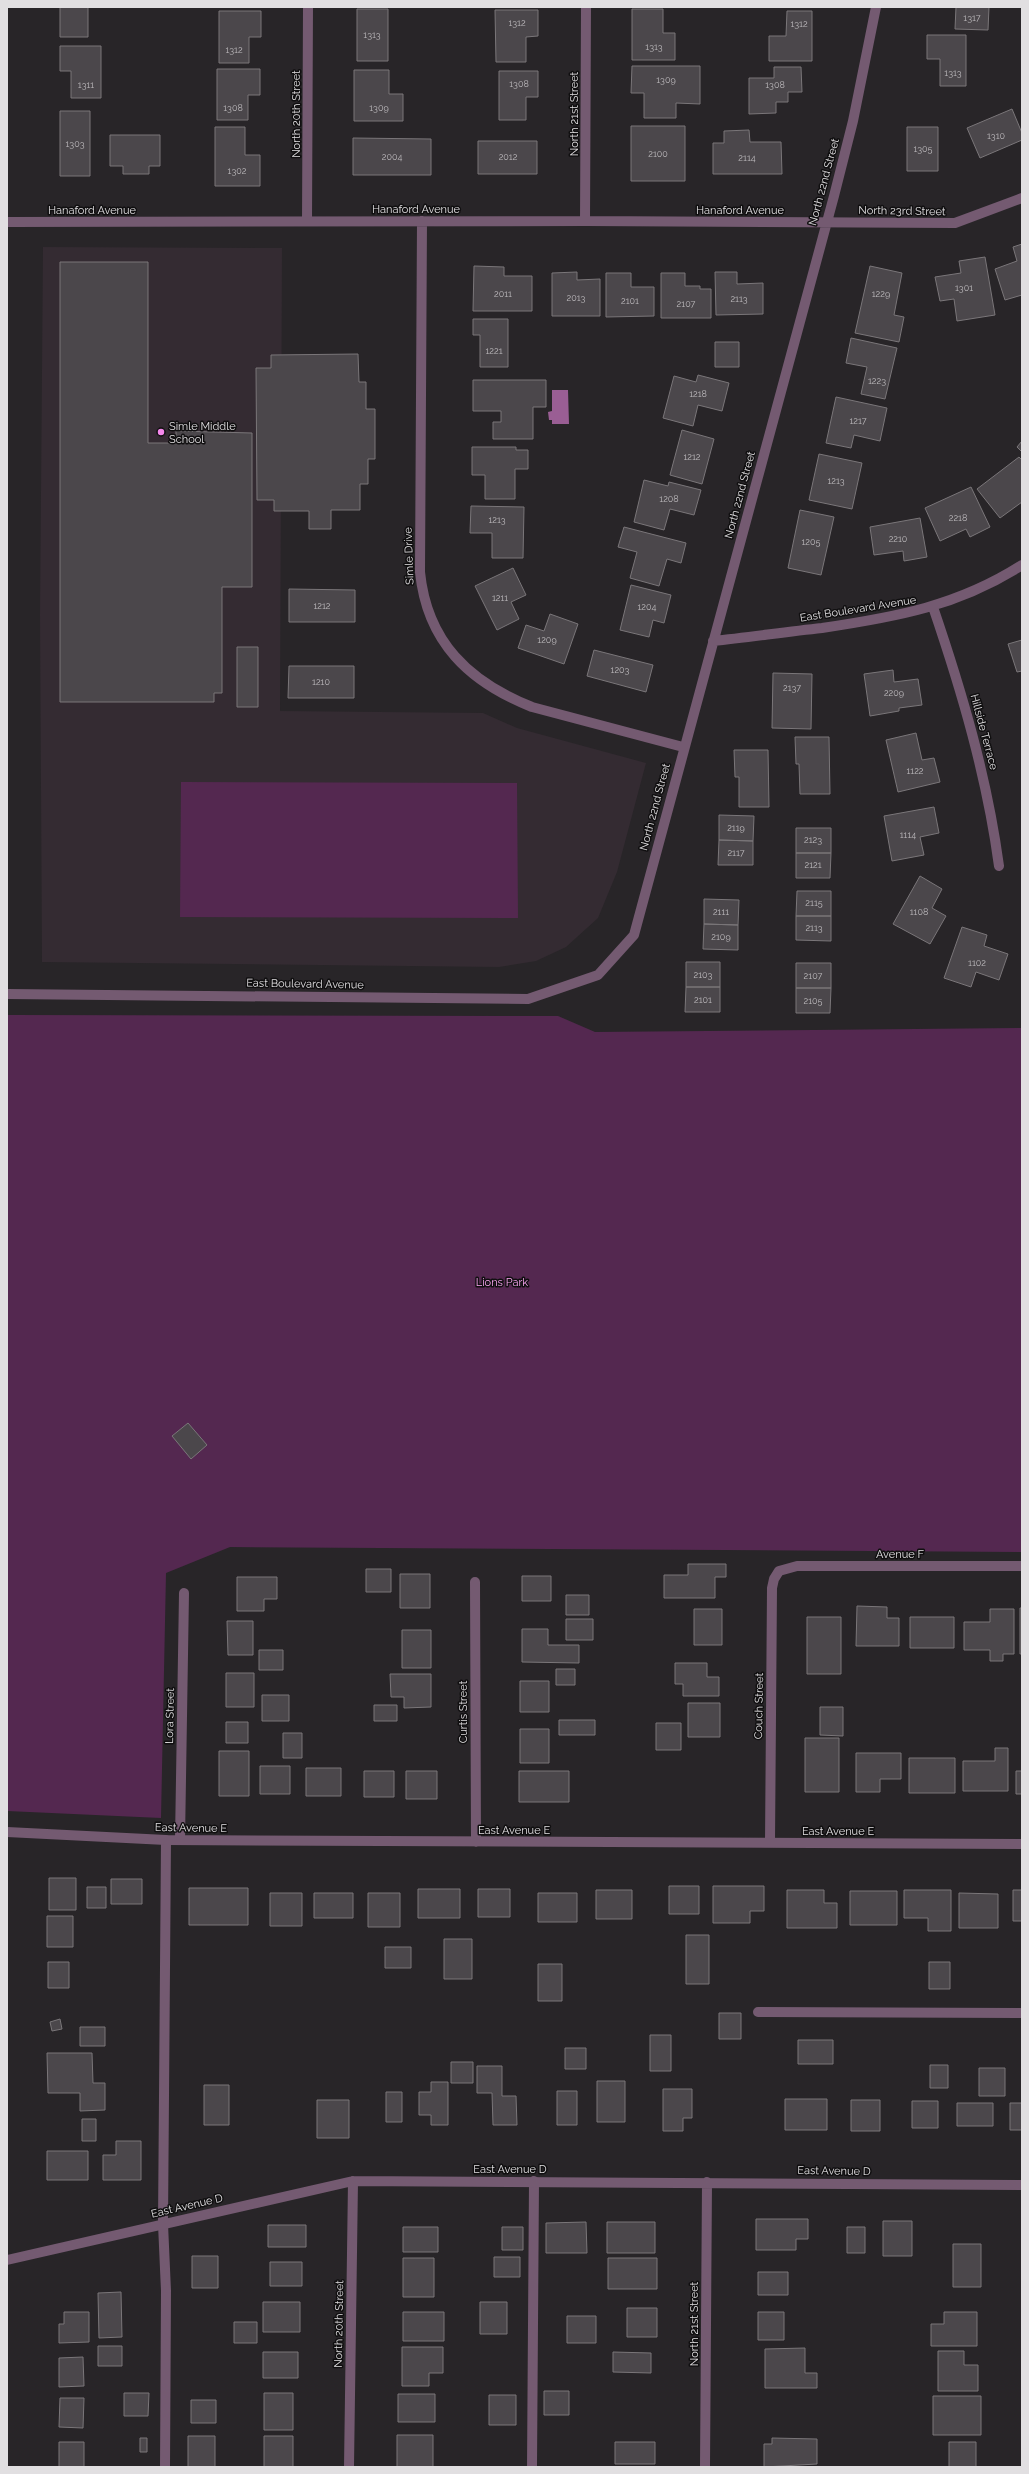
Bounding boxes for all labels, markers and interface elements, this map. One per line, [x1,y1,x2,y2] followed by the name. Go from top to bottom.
[963,13,981,23] house number: 1317
[508,18,526,28] house number: 1312
[790,19,808,29] house number: 1312
[363,30,381,40] house number: 1313
[645,42,663,52] house number: 1313
[225,45,243,55] house number: 1312
[944,68,962,78] house number: 1313
[290,70,303,158] street label: North 20th Street
[568,71,581,156] street label: North 21st Street
[656,75,676,85] house number: 1309
[509,79,529,89] house number: 1308
[78,80,94,90] house number: 1311
[765,80,785,90] house number: 1308
[223,103,243,113] house number: 1308
[369,103,389,113] house number: 1309
[987,131,1005,141] house number: 1310
[806,137,842,227] street label: North 22nd Street
[66,139,85,149] house number: 1303
[913,144,933,154] house number: 1305
[648,149,668,159] house number: 2100
[382,152,402,162] house number: 2004
[499,152,518,162] house number: 2012
[738,153,756,163] house number: 2114
[228,166,247,176] house number: 1302
[372,203,461,216] street label: Hanaford Avenue
[48,204,137,217] street label: Hanaford Avenue
[696,204,785,217] street label: Hanaford Avenue
[858,204,946,218] street label: North 23rd Street
[955,283,973,293] house number: 1301
[494,289,512,299] house number: 2011
[872,289,890,299] house number: 1229
[567,293,586,303] house number: 2013
[730,294,748,304] house number: 2113
[621,296,639,306] house number: 2101
[677,299,696,309] house number: 2107
[485,346,503,356] house number: 1221
[868,376,886,386] house number: 1223
[689,389,707,399] house number: 1218
[849,416,867,426] house number: 1217
[169,420,236,446] place label: Simle Middle School
[156,427,166,437] marker: Simle Middle School
[722,450,758,540] street label: North 22nd Street
[683,452,701,462] house number: 1212
[827,476,845,486] house number: 1213
[659,494,679,504] house number: 1208
[949,513,967,523] house number: 2218
[488,515,506,525] house number: 1213
[401,526,417,585] street label: Simle Drive
[889,534,908,544] house number: 2210
[802,537,821,547] house number: 1205
[492,593,508,603] house number: 1211
[799,593,918,625] street label: East Boulevard Avenue
[313,601,331,611] house number: 1212
[638,602,657,612] house number: 1204
[537,635,557,645] house number: 1209
[611,665,630,675] house number: 1203
[312,677,330,687] house number: 1210
[783,683,801,693] house number: 2137
[884,688,904,698] house number: 2209
[968,693,1001,772] street label: Hillside Terrace
[637,762,673,852] street label: North 22nd Street
[906,766,924,776] house number: 1122
[727,823,745,833] house number: 2119
[900,830,916,840] house number: 1114
[804,835,822,845] house number: 2123
[727,848,745,858] house number: 2117
[804,860,822,870] house number: 2121
[805,898,823,908] house number: 2115
[713,907,729,917] house number: 2111
[910,907,928,917] house number: 1108
[805,923,823,933] house number: 2113
[711,932,731,942] house number: 2109
[968,958,986,968] house number: 1102
[694,970,713,980] house number: 2103
[804,971,823,981] house number: 2107
[246,976,364,992] street label: East Boulevard Avenue
[694,995,712,1005] house number: 2101
[804,996,823,1006] house number: 2105
[476,1276,528,1289] park label: Lions Park
[876,1548,924,1561] street label: Avenue F
[752,1672,766,1739] street label: Couch Street
[457,1680,470,1743] street label: Curtis Street
[163,1688,177,1744] street label: Lora Street
[155,1821,228,1835] street label: East Avenue E
[478,1824,550,1837] street label: East Avenue E
[802,1825,874,1838] street label: East Avenue E
[473,2163,547,2176] street label: East Avenue D
[797,2164,871,2178] street label: East Avenue D
[150,2191,224,2221] street label: East Avenue D
[332,2280,346,2368] street label: North 20th Street
[688,2281,701,2366] street label: North 21st Street

